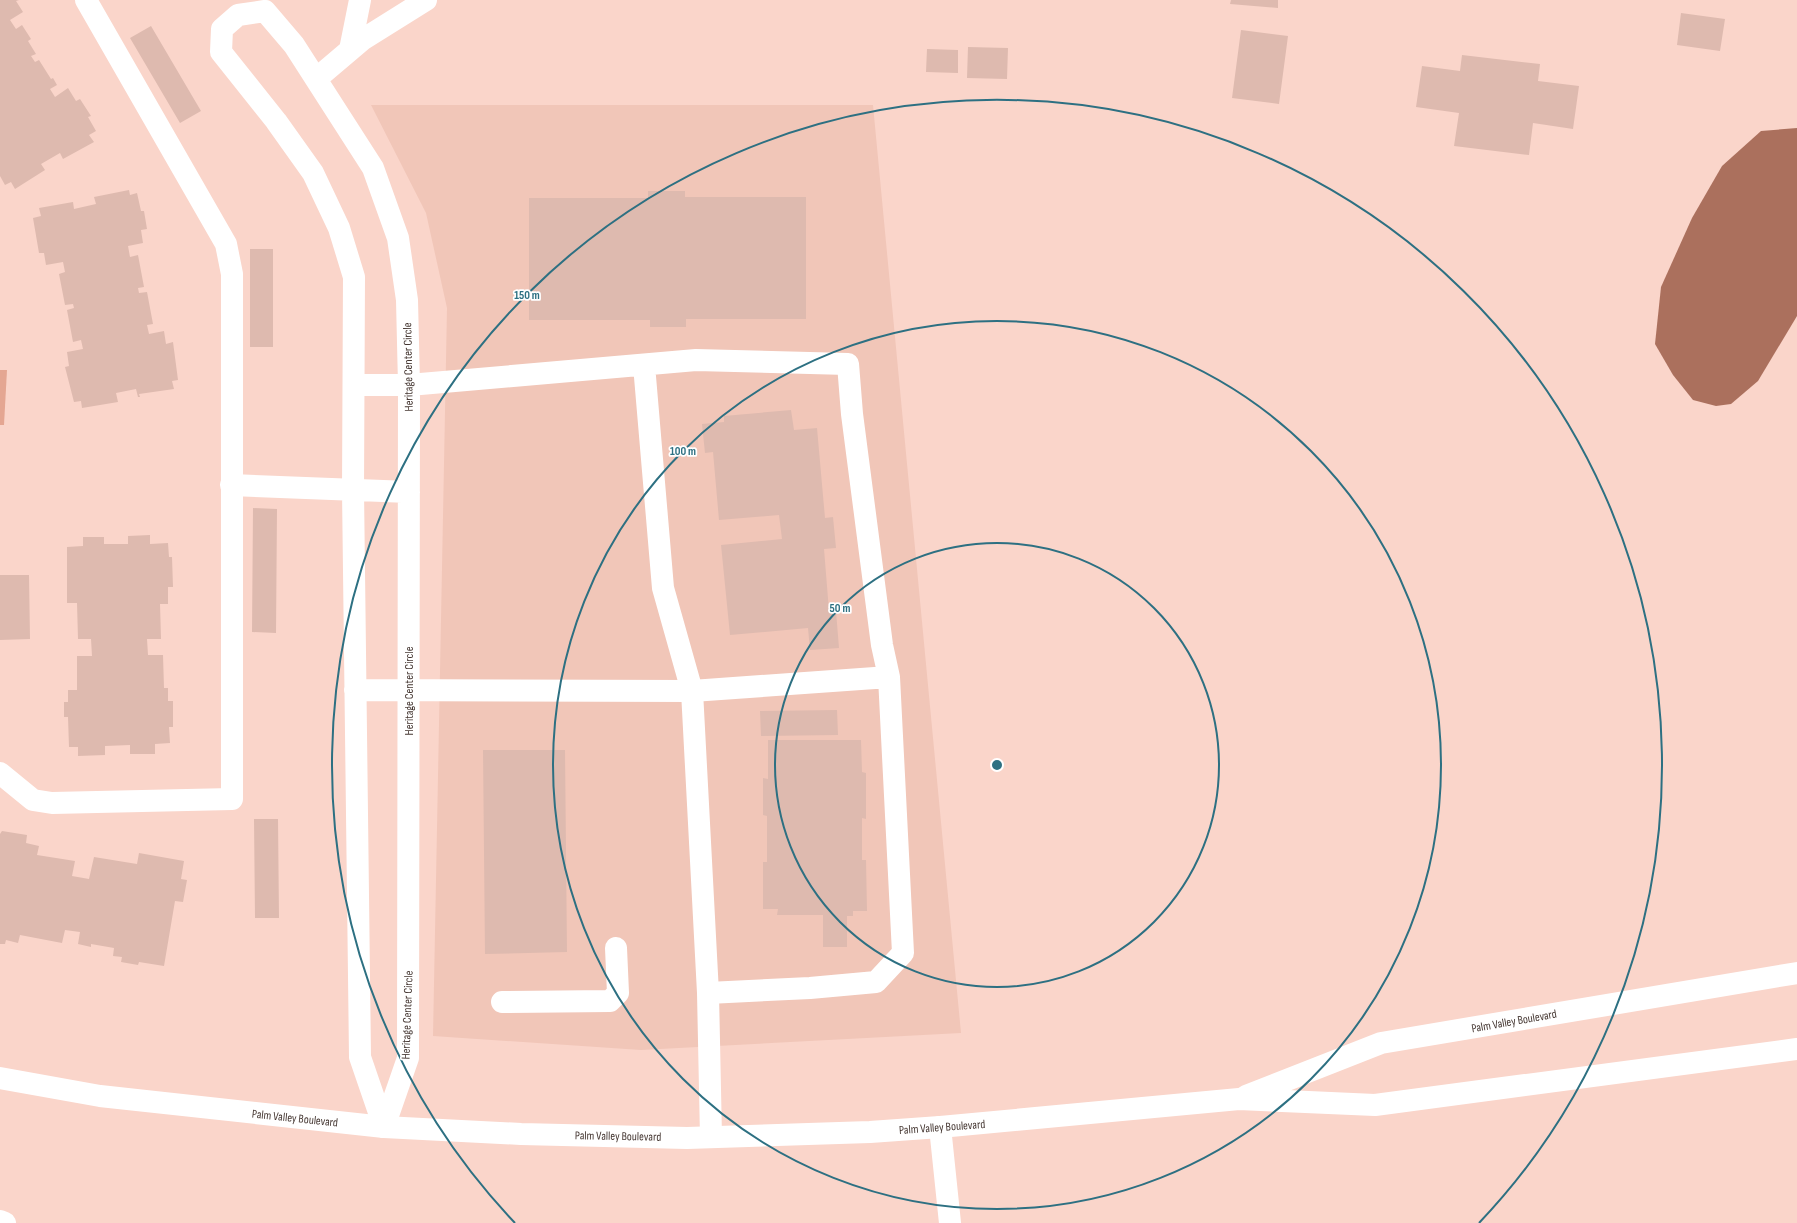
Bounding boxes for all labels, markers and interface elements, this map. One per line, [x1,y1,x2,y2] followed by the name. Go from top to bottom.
[514,288,540,303] text: 150 m
[400,322,417,412] street label: Heritage Center Circle
[670,444,696,459] text: 100 m
[830,601,850,616] text: 50 m
[402,646,417,735] street label: Heritage Center Circle
[990,758,1004,772] centre of rings
[398,970,417,1060] street label: Heritage Center Circle
[1470,1007,1558,1036] street label: Palm Valley Boulevard
[251,1107,339,1130] street label: Palm Valley Boulevard
[898,1117,986,1138] street label: Palm Valley Boulevard
[575,1128,661,1145] street label: Palm Valley Boulevard

